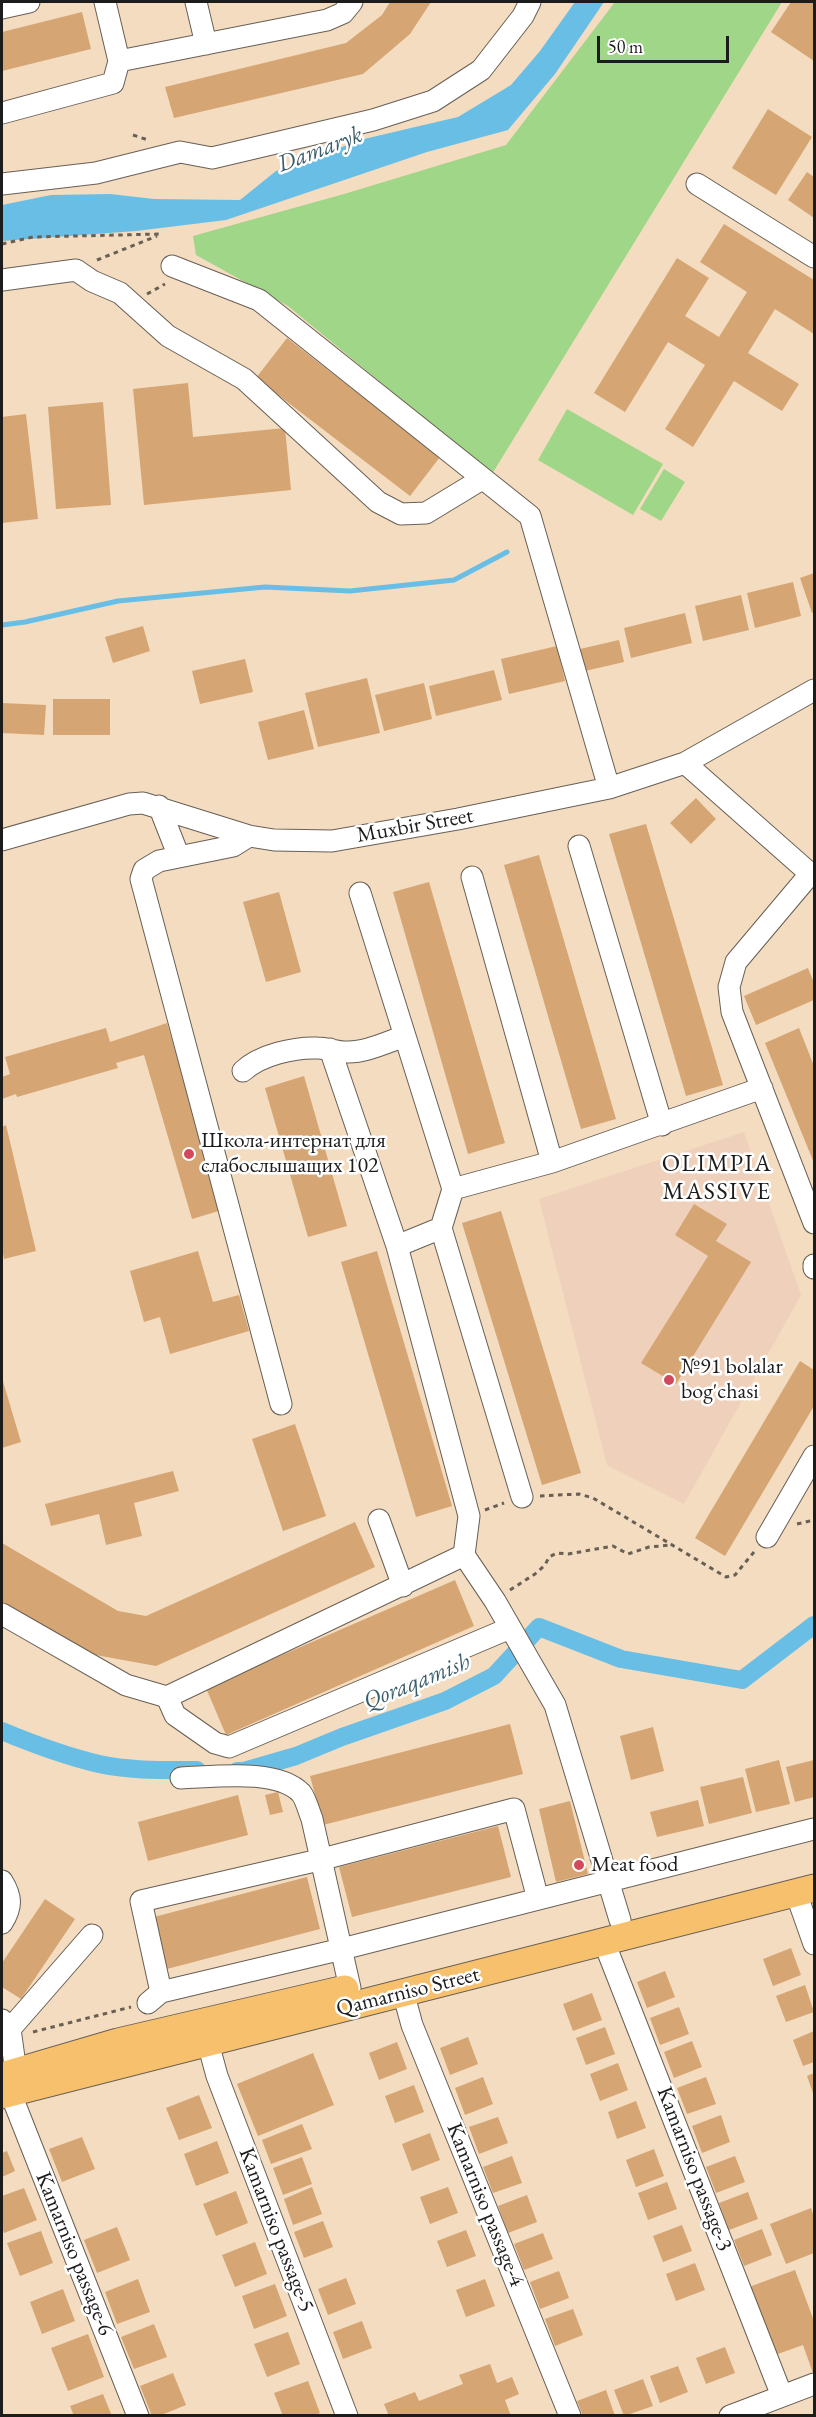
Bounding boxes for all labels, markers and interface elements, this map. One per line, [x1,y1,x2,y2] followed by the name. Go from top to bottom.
[600,24,732,62] scale bar
[608,35,643,58] text: 50 m
[273,121,367,179] water label: Damaryk
[355,803,475,849] street label: Muxbir Street
[201,1128,386,1180] place label: Школа-интернат для слабослышащих 102
[182,1147,196,1161] marker: Школа-интернат для слабослышащих 102
[662,1150,772,1206] district label: OLIMPIA MASSIVE
[681,1354,783,1406] place label: №91 bolalar bog'chasi
[662,1373,676,1387] marker: №91 bolalar bog'chasi
[360,1648,474,1716] water label: Qoraqamish
[591,1852,678,1878] place label: Meat food
[572,1858,586,1872] marker: Meat food
[334,1961,482,2023] street label: Qamarniso Street
[651,2083,737,2255] street label: Kamarniso passage-3
[440,2119,530,2291] street label: Kamarniso passage-4
[233,2144,319,2316] street label: Kamarniso passage-5
[29,2168,119,2340] street label: Kamarniso passage-6

